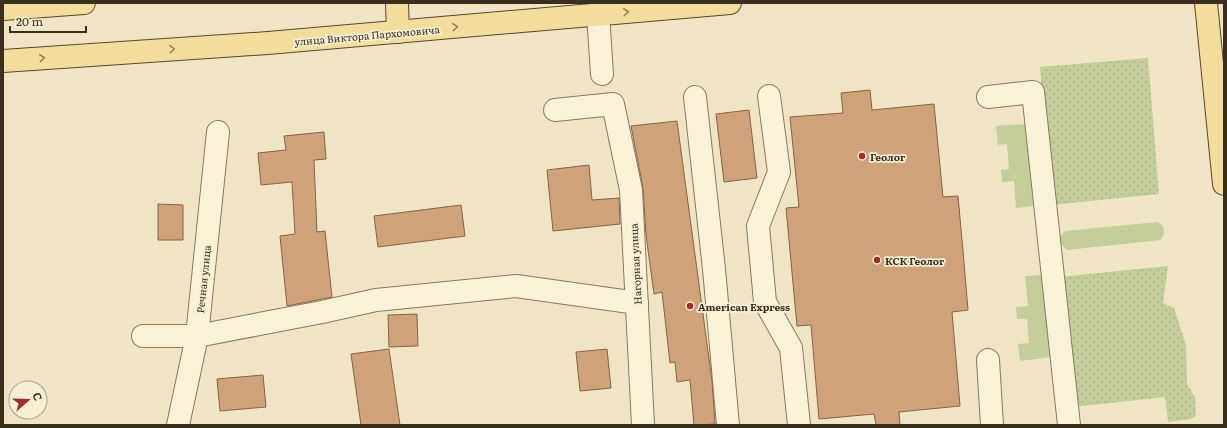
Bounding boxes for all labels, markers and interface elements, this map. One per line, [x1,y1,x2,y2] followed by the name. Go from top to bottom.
[10,8,86,34] scale bar
[623,8,629,17] one-way arrow
[16,12,43,30] text: 20 m
[294,21,441,49] street label: улица Виктора Пархомовича
[452,23,458,32] one-way arrow
[169,45,175,54] one-way arrow
[39,53,45,62] one-way arrow
[870,149,906,164] place label: Геолог
[857,151,867,161] marker: Геолог
[625,222,645,305] street label: Нагорная улица
[192,244,214,314] street label: Речная улица
[885,253,945,268] place label: КСК Геолог
[872,255,882,265] marker: КСК Геолог
[698,299,790,314] place label: American Express
[685,301,695,311] marker: American Express
[8,380,48,420] north arrow
[29,390,47,403] text: С

